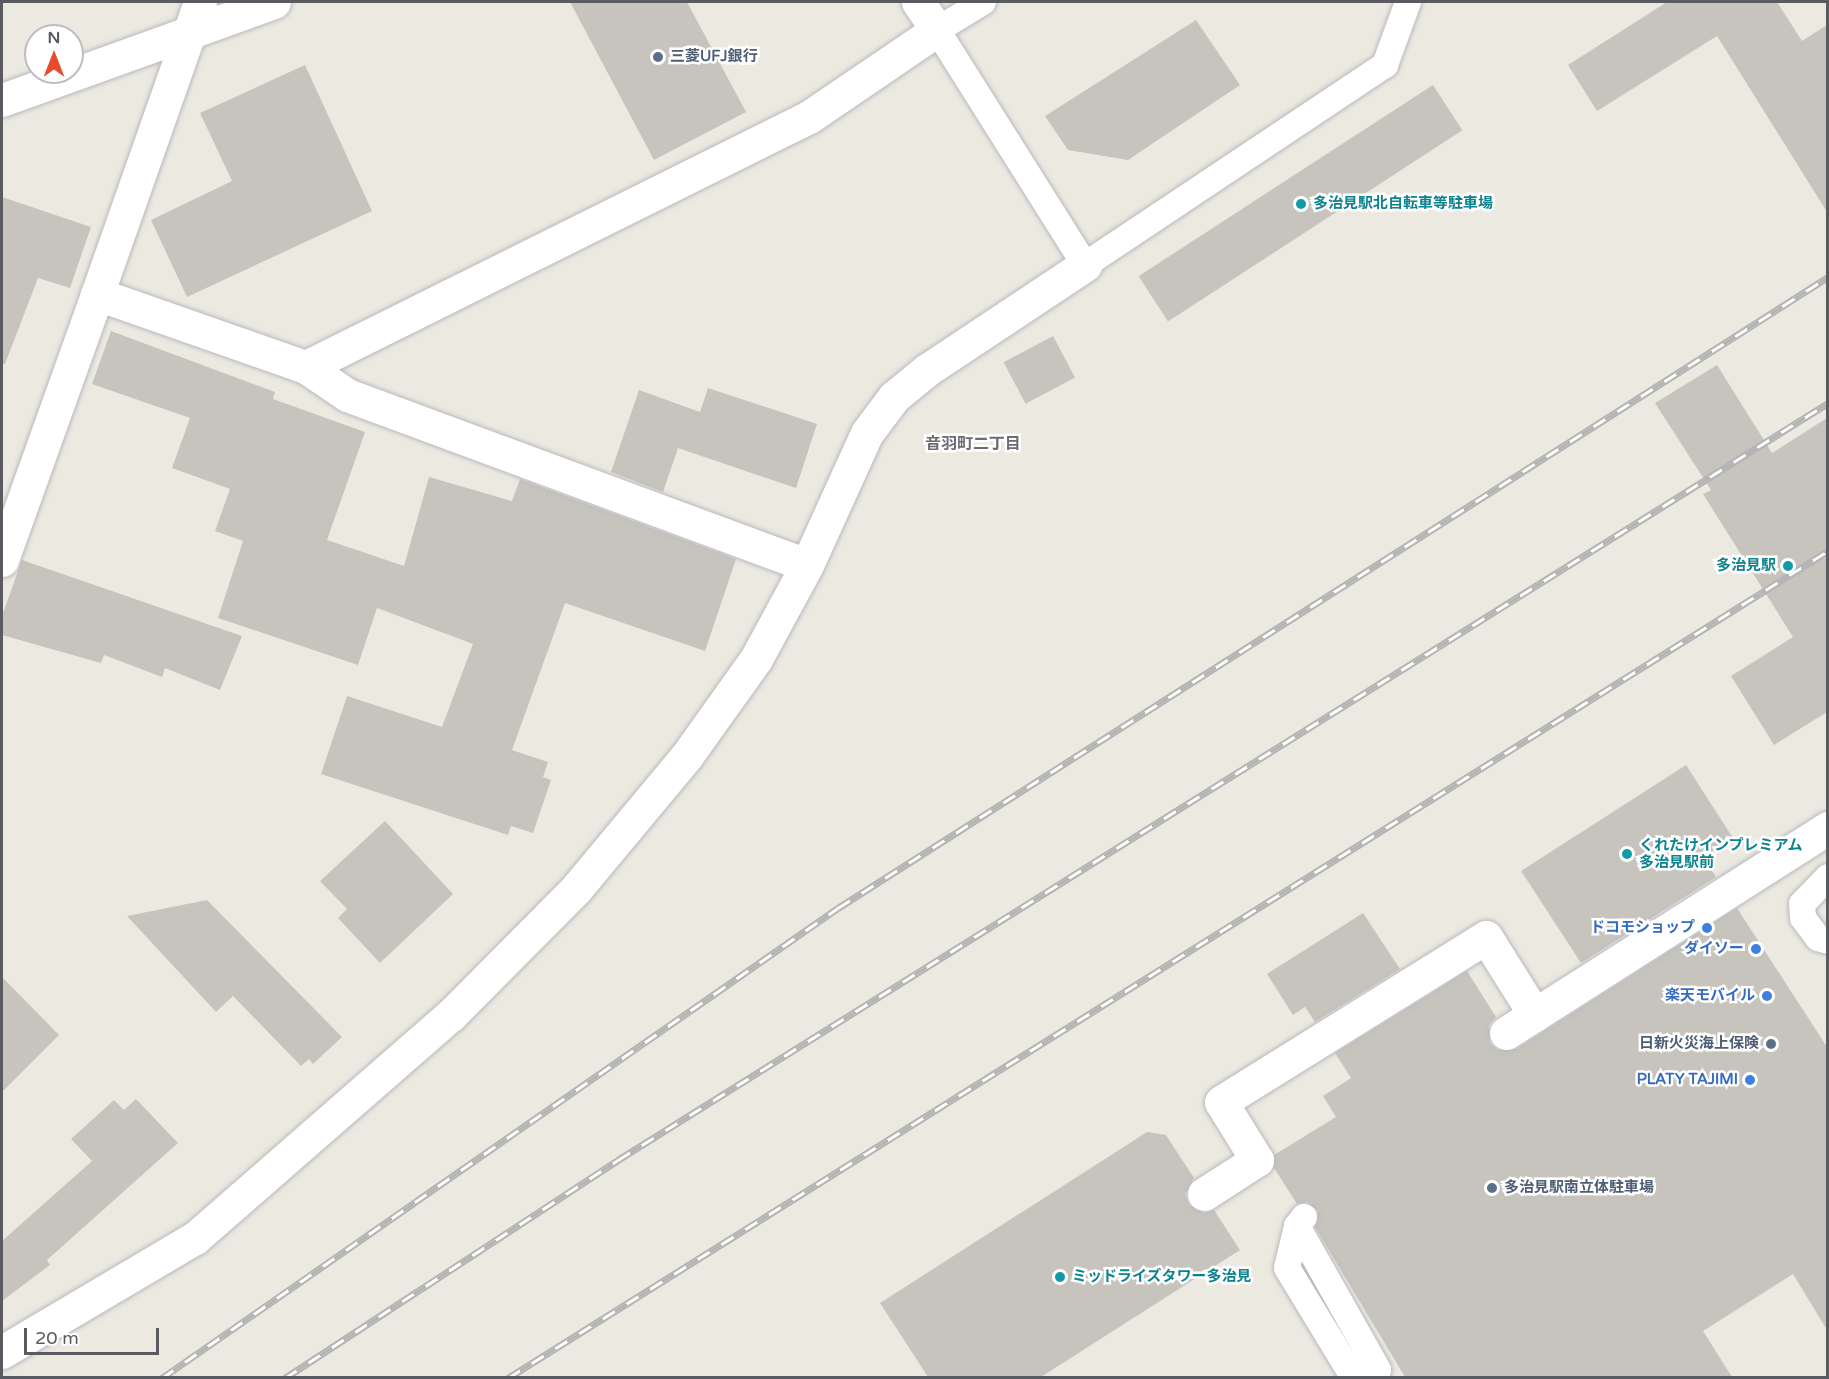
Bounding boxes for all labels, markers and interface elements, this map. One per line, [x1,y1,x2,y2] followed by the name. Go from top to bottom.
[24,24,84,84] north arrow
[48,28,60,48] text: N
[670,48,757,66] place label: 三菱UFJ銀行
[651,50,665,64] marker: 三菱UFJ銀行
[1313,195,1493,213] place label: 多治見駅北自転車等駐車場
[1294,197,1308,211] marker: 多治見駅北自転車等駐車場
[925,434,1021,454] district label: 音羽町二丁目
[1716,557,1776,575] place label: 多治見駅
[1781,559,1795,573] marker: 多治見駅
[1639,836,1804,871] place label: くれたけインプレミアム 多治見駅前
[1620,847,1634,861] marker: くれたけインプレミアム 多治見駅前
[1590,919,1695,937] place label: ドコモショップ
[1700,921,1714,935] marker: ドコモショップ
[1684,940,1744,958] place label: ダイソー
[1749,942,1763,956] marker: ダイソー
[1665,987,1755,1005] place label: 楽天モバイル
[1760,989,1774,1003] marker: 楽天モバイル
[1639,1035,1759,1053] place label: 日新火災海上保険
[1764,1037,1778,1051] marker: 日新火災海上保険
[1637,1071,1738,1089] place label: PLATY TAJIMI
[1743,1073,1757,1087] marker: PLATY TAJIMI
[1504,1179,1654,1197] place label: 多治見駅南立体駐車場
[1485,1181,1499,1195] marker: 多治見駅南立体駐車場
[1072,1268,1252,1286] place label: ミッドライズタワー多治見
[1053,1270,1067,1284] marker: ミッドライズタワー多治見
[27,1316,162,1354] scale bar
[35,1327,79,1349] text: 20 m

